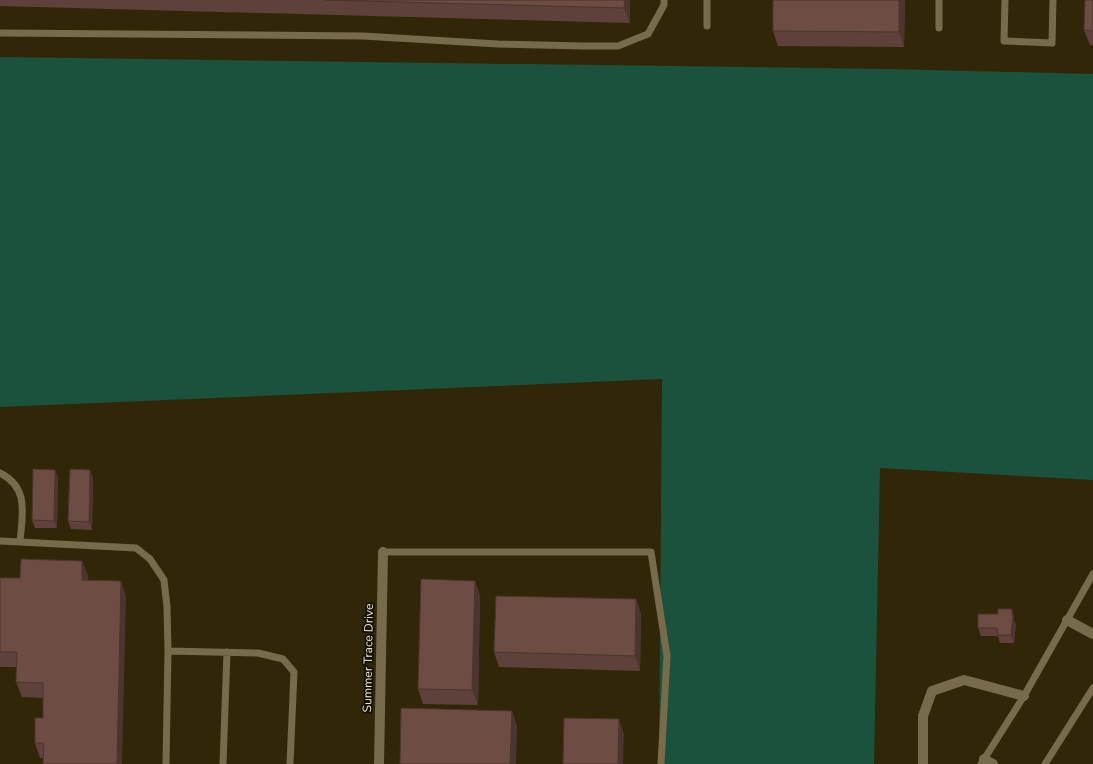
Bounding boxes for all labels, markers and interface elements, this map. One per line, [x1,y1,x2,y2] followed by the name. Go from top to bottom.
[359,604,377,712] street label: Summer Trace Drive

